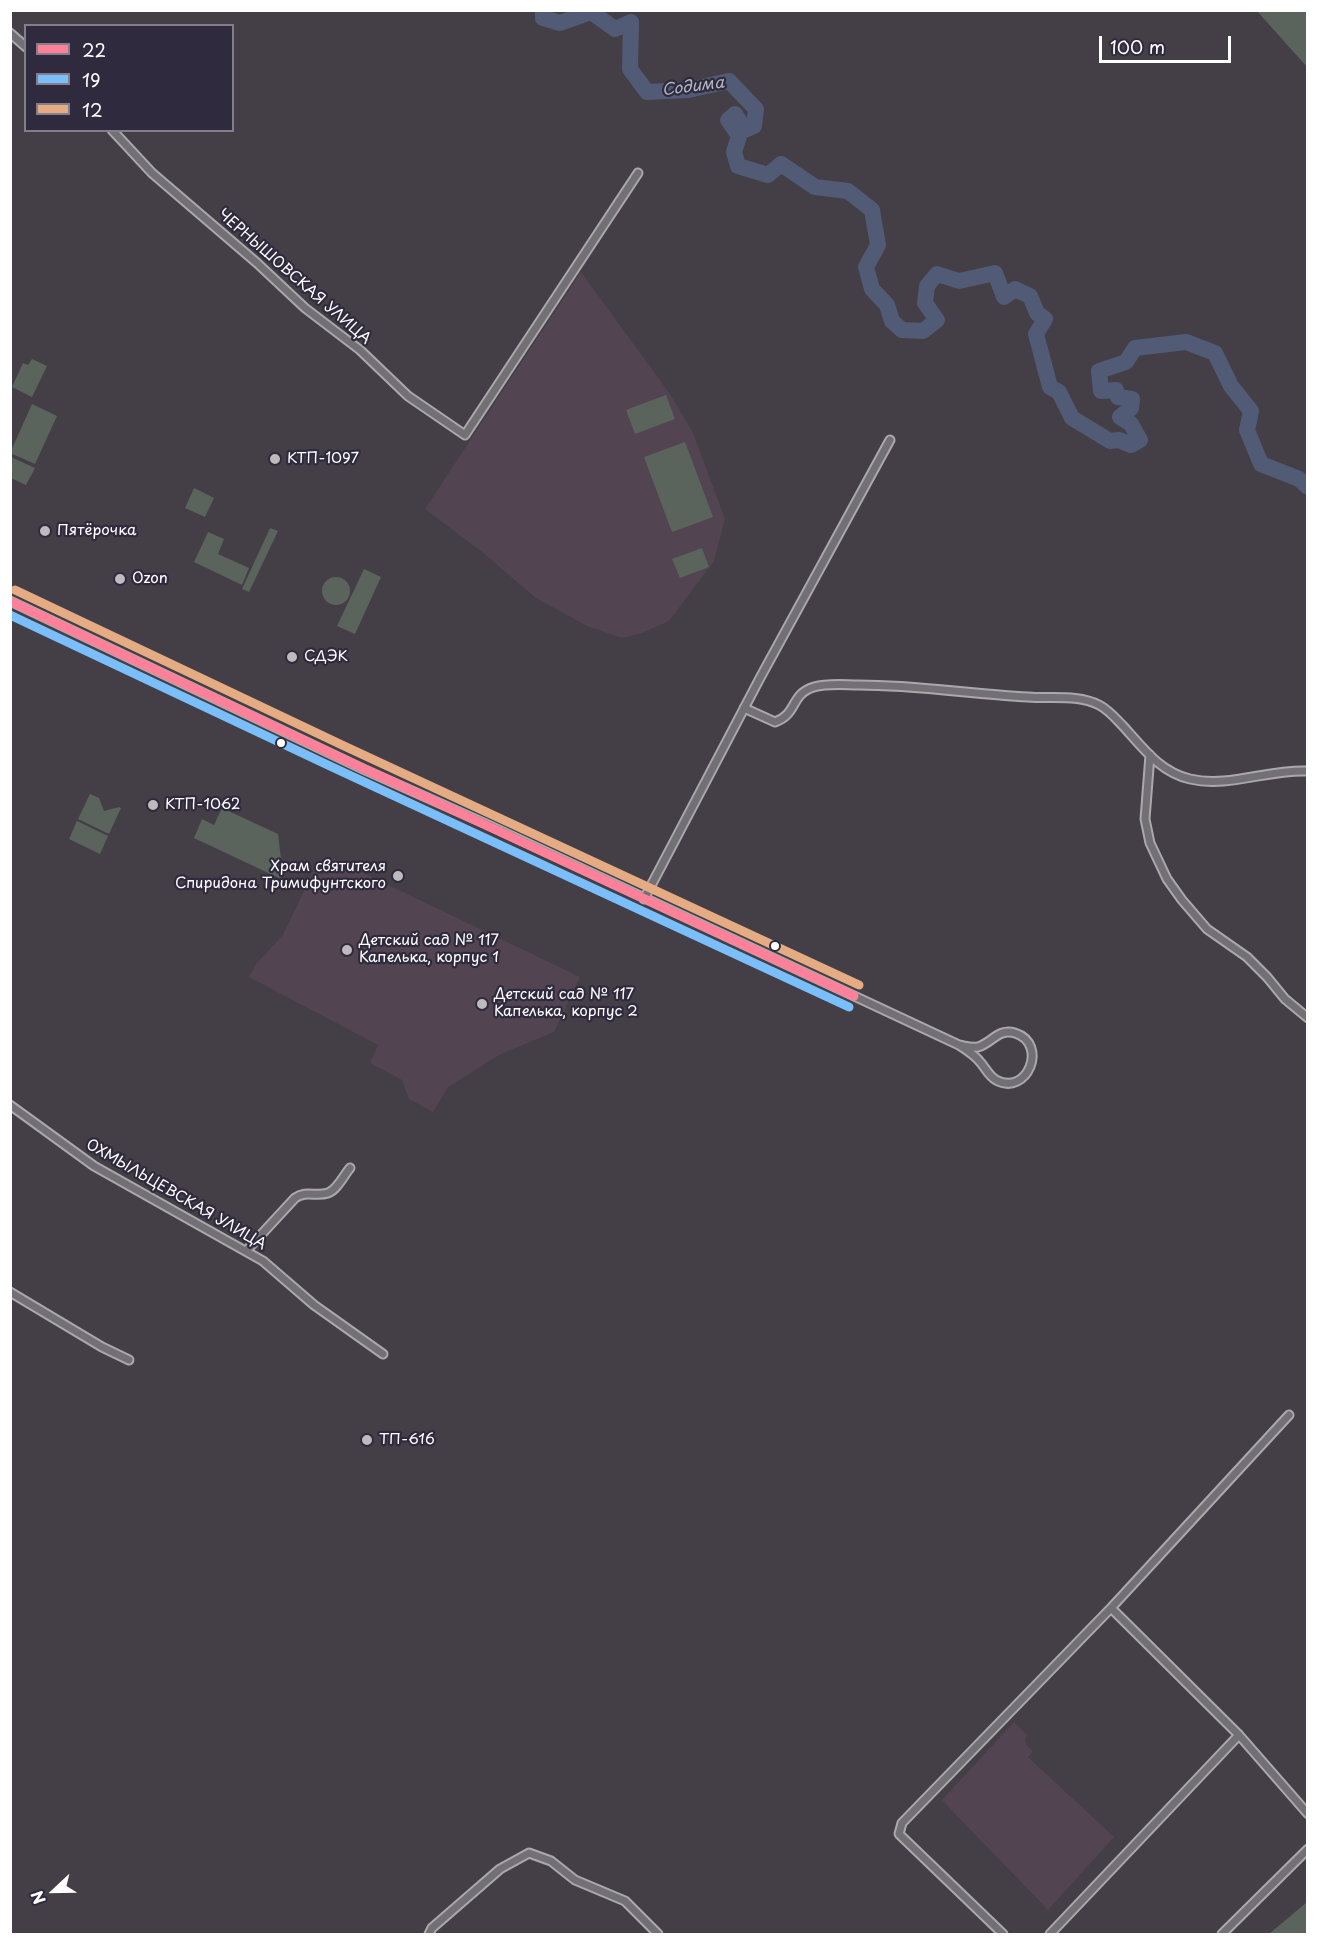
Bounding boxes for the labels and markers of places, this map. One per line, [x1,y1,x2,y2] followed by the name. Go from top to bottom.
[287,450,359,468] place label: КТП-1097
[268,452,282,466] marker: КТП-1097
[57,522,136,540] place label: Пятёрочка
[38,524,52,538] marker: Пятёрочка
[132,570,168,588] place label: Ozon
[113,572,127,586] marker: Ozon
[304,648,348,666] place label: СДЭК
[285,650,299,664] marker: СДЭК
[275,737,287,749] unlabelled marker
[165,796,241,814] place label: КТП-1062
[146,798,160,812] marker: КТП-1062
[175,858,386,893] place label: Храм святителя Спиридона Тримифунтского
[391,869,405,883] marker: Храм святителя Спиридона Тримифунтского
[359,932,499,967] place label: Детский сад № 117 Капелька, корпус 1
[769,940,781,952] unlabelled marker
[340,943,354,957] marker: Детский сад № 117 Капелька, корпус 1
[494,986,638,1021] place label: Детский сад № 117 Капелька, корпус 2
[475,997,489,1011] marker: Детский сад № 117 Капелька, корпус 2
[379,1431,435,1449] place label: ТП-616
[360,1433,374,1447] marker: ТП-616

